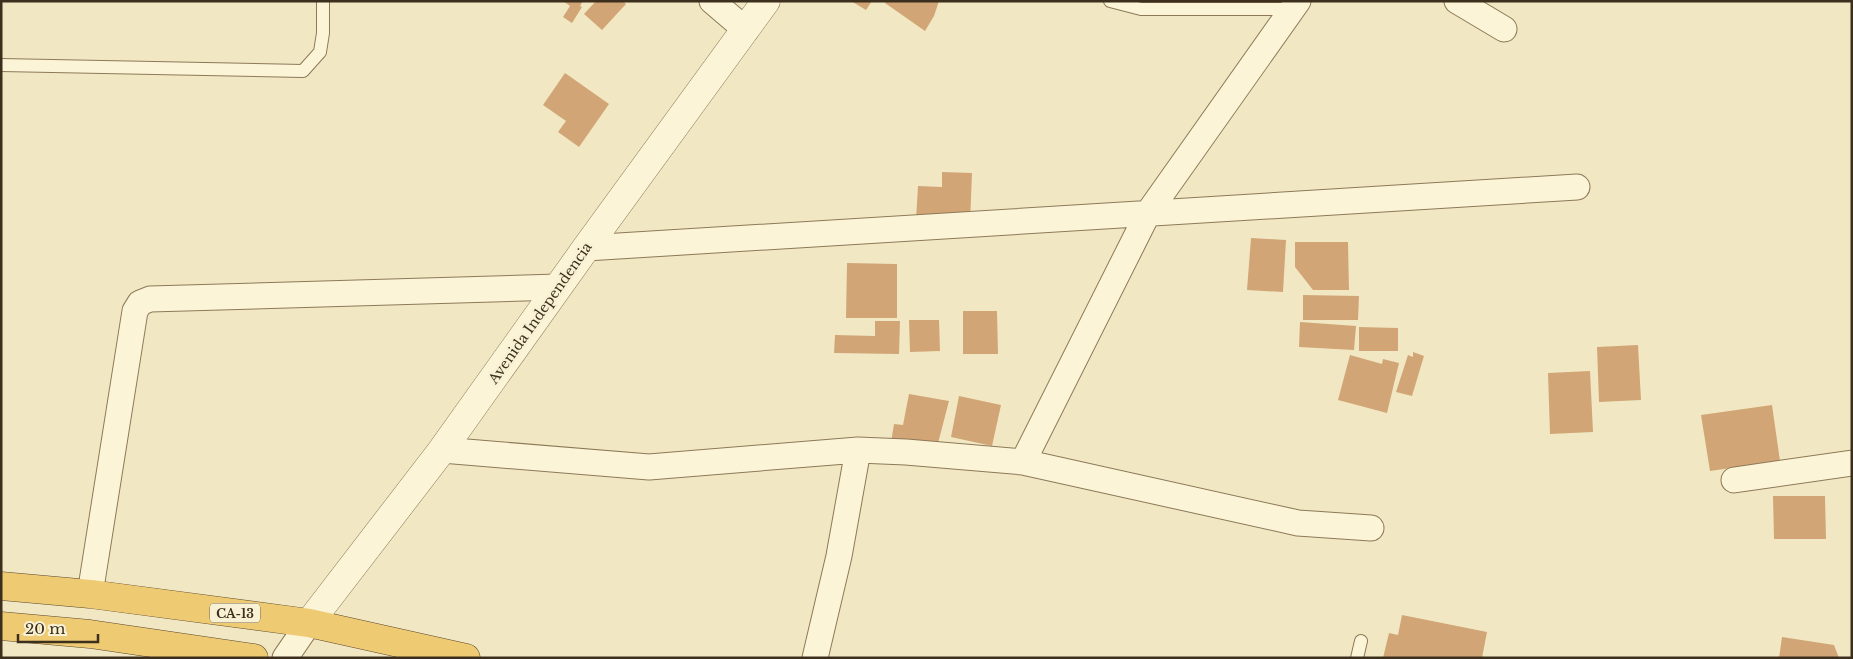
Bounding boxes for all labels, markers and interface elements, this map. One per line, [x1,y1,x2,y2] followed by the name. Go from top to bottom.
[484,238,596,388] street label: Avenida Independencia
[210,604,260,622] road number: CA-13
[18,612,98,644] scale bar
[25,619,65,638] text: 20 m

